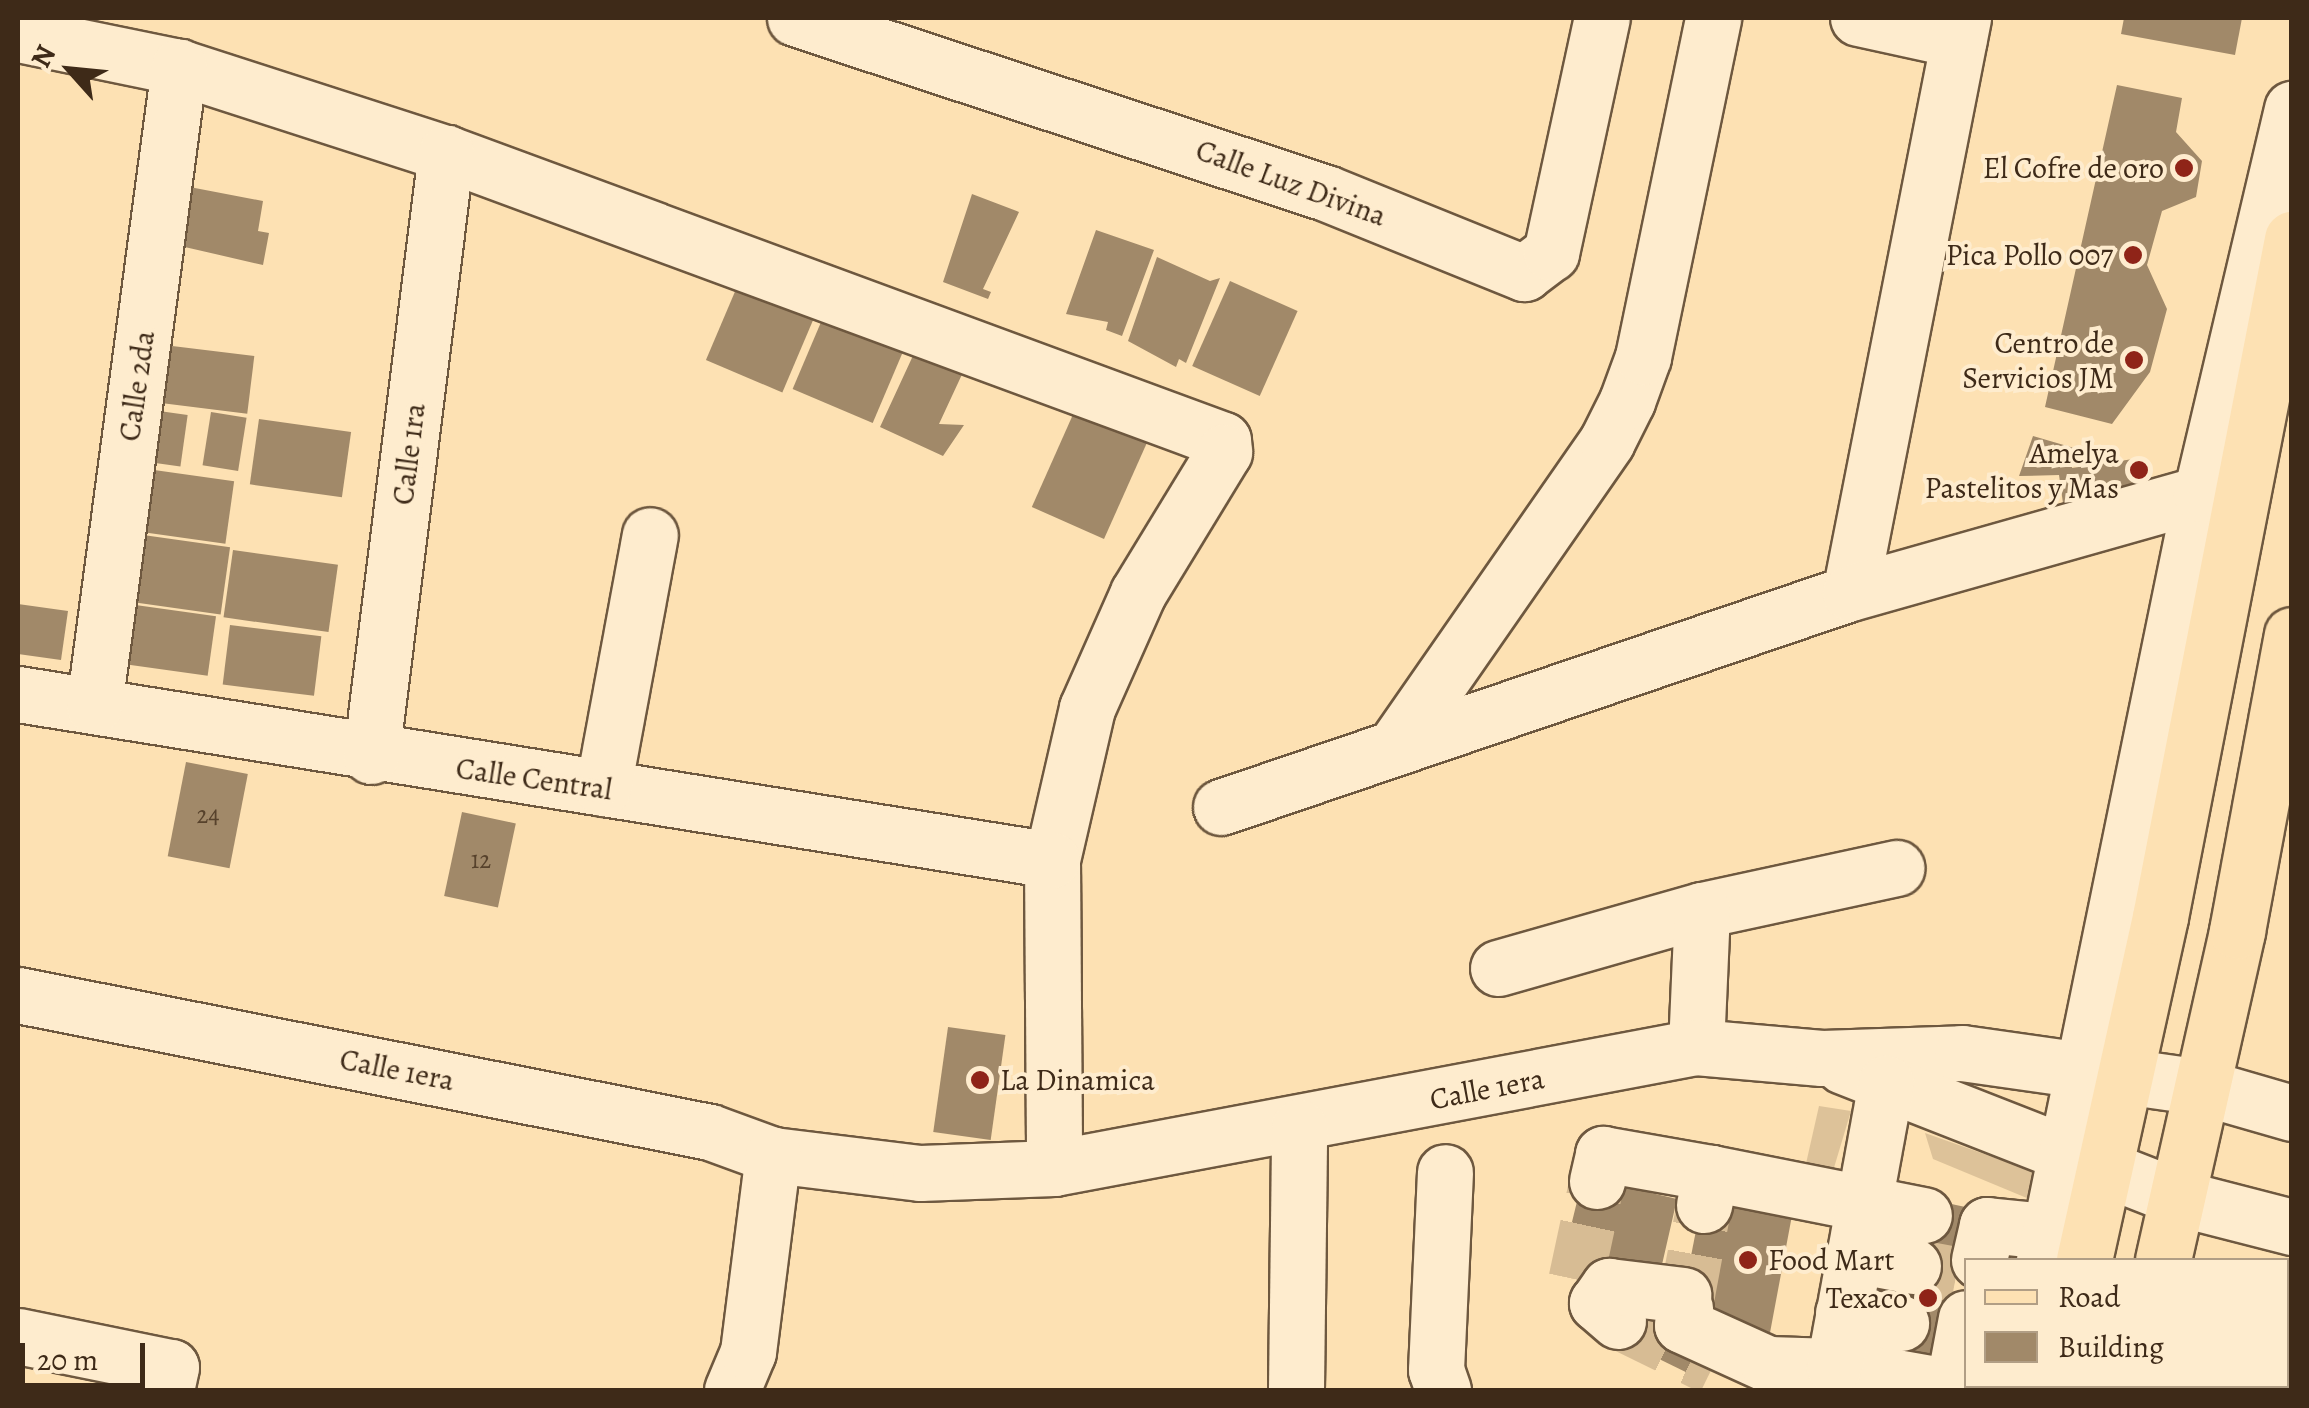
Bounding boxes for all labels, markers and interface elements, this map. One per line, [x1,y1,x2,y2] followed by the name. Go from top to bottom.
[20,20,120,120] north arrow
[22,39,65,74] text: N
[1191,132,1391,234] street label: Calle Luz Divina
[1983,150,2164,186] place label: El Cofre de oro
[2173,157,2195,179] marker: El Cofre de oro
[1946,237,2113,273] place label: Pica Pollo 007
[2122,244,2144,266] marker: Pica Pollo 007
[1962,325,2114,396] place label: Centro de Servicios JM
[111,328,163,444] street label: Calle 2da
[2123,349,2145,371] marker: Centro de Servicios JM
[385,401,433,507] street label: Calle 1ra
[1925,435,2119,506] place label: Amelya Pastelitos y Mas
[2128,459,2150,481] marker: Amelya Pastelitos y Mas
[454,750,614,808] street label: Calle Central
[196,800,220,830] house number: 24
[471,845,491,875] house number: 12
[337,1041,457,1099] street label: Calle 1era
[1427,1060,1547,1118] street label: Calle 1era
[1000,1062,1155,1098] place label: La Dinamica
[969,1069,991,1091] marker: La Dinamica
[1768,1242,1894,1278] place label: Food Mart
[1737,1249,1759,1271] marker: Food Mart
[1964,1258,2289,1388] legend
[2058,1277,2120,1317] text: Road
[1826,1280,1908,1316] place label: Texaco
[1917,1287,1939,1309] marker: Texaco
[25,1323,150,1385] scale bar
[2058,1327,2164,1367] text: Building
[37,1340,98,1380] text: 20 m

